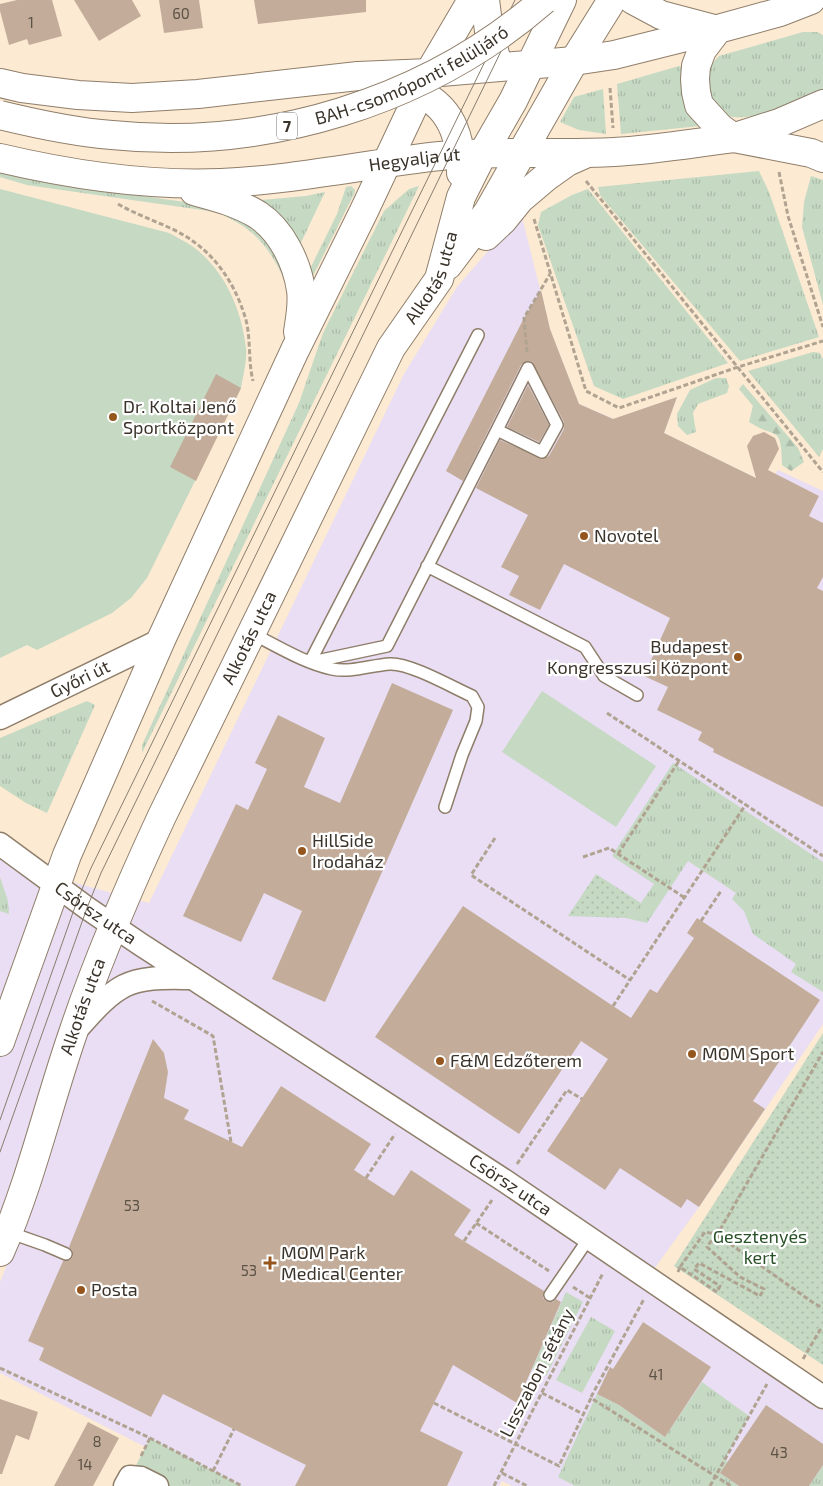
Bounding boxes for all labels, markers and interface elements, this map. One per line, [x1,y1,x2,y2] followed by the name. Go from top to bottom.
[172,4,190,22] house number: 60
[28,13,34,31] house number: 1
[312,20,512,129] street label: BAH-csomóponti felüljáró
[277,112,297,140] road number: 7
[367,142,461,176] street label: Hegyalja út
[399,229,461,328] street label: Alkotás utca
[123,395,237,438] place label: Dr. Koltai Jenő Sportközpont
[107,411,119,423] marker: Dr. Koltai Jenő Sportközpont
[594,524,659,546] place label: Novotel
[578,530,590,542] marker: Novotel
[216,587,280,688] street label: Alkotás utca
[547,635,728,678] place label: Budapest Kongresszusi Központ
[732,651,744,663] marker: Budapest Kongresszusi Központ
[46,654,113,702] street label: Győri út
[312,829,384,872] place label: HillSide Irodaház
[296,845,308,857] marker: HillSide Irodaház
[51,876,141,949] street label: Csörsz utca
[54,955,109,1058] street label: Alkotás utca
[702,1042,795,1064] place label: MOM Sport
[686,1048,698,1060] marker: MOM Sport
[450,1049,582,1071] place label: F&M Edzőterem
[434,1055,446,1067] marker: F&M Edzőterem
[465,1149,557,1220] street label: Csörsz utca
[124,1196,140,1214] house number: 53
[713,1225,807,1268] park label: Gesztenyés kert
[281,1241,403,1284] place label: MOM Park Medical Center
[263,1256,277,1270] marker: MOM Park Medical Center
[241,1261,257,1279] house number: 53
[91,1278,138,1300] place label: Posta
[75,1284,87,1296] marker: Posta
[494,1304,578,1441] street label: Lisszabon sétány
[648,1365,664,1383] house number: 41
[92,1432,102,1450] house number: 8
[770,1443,788,1461] house number: 43
[77,1455,93,1473] house number: 14

